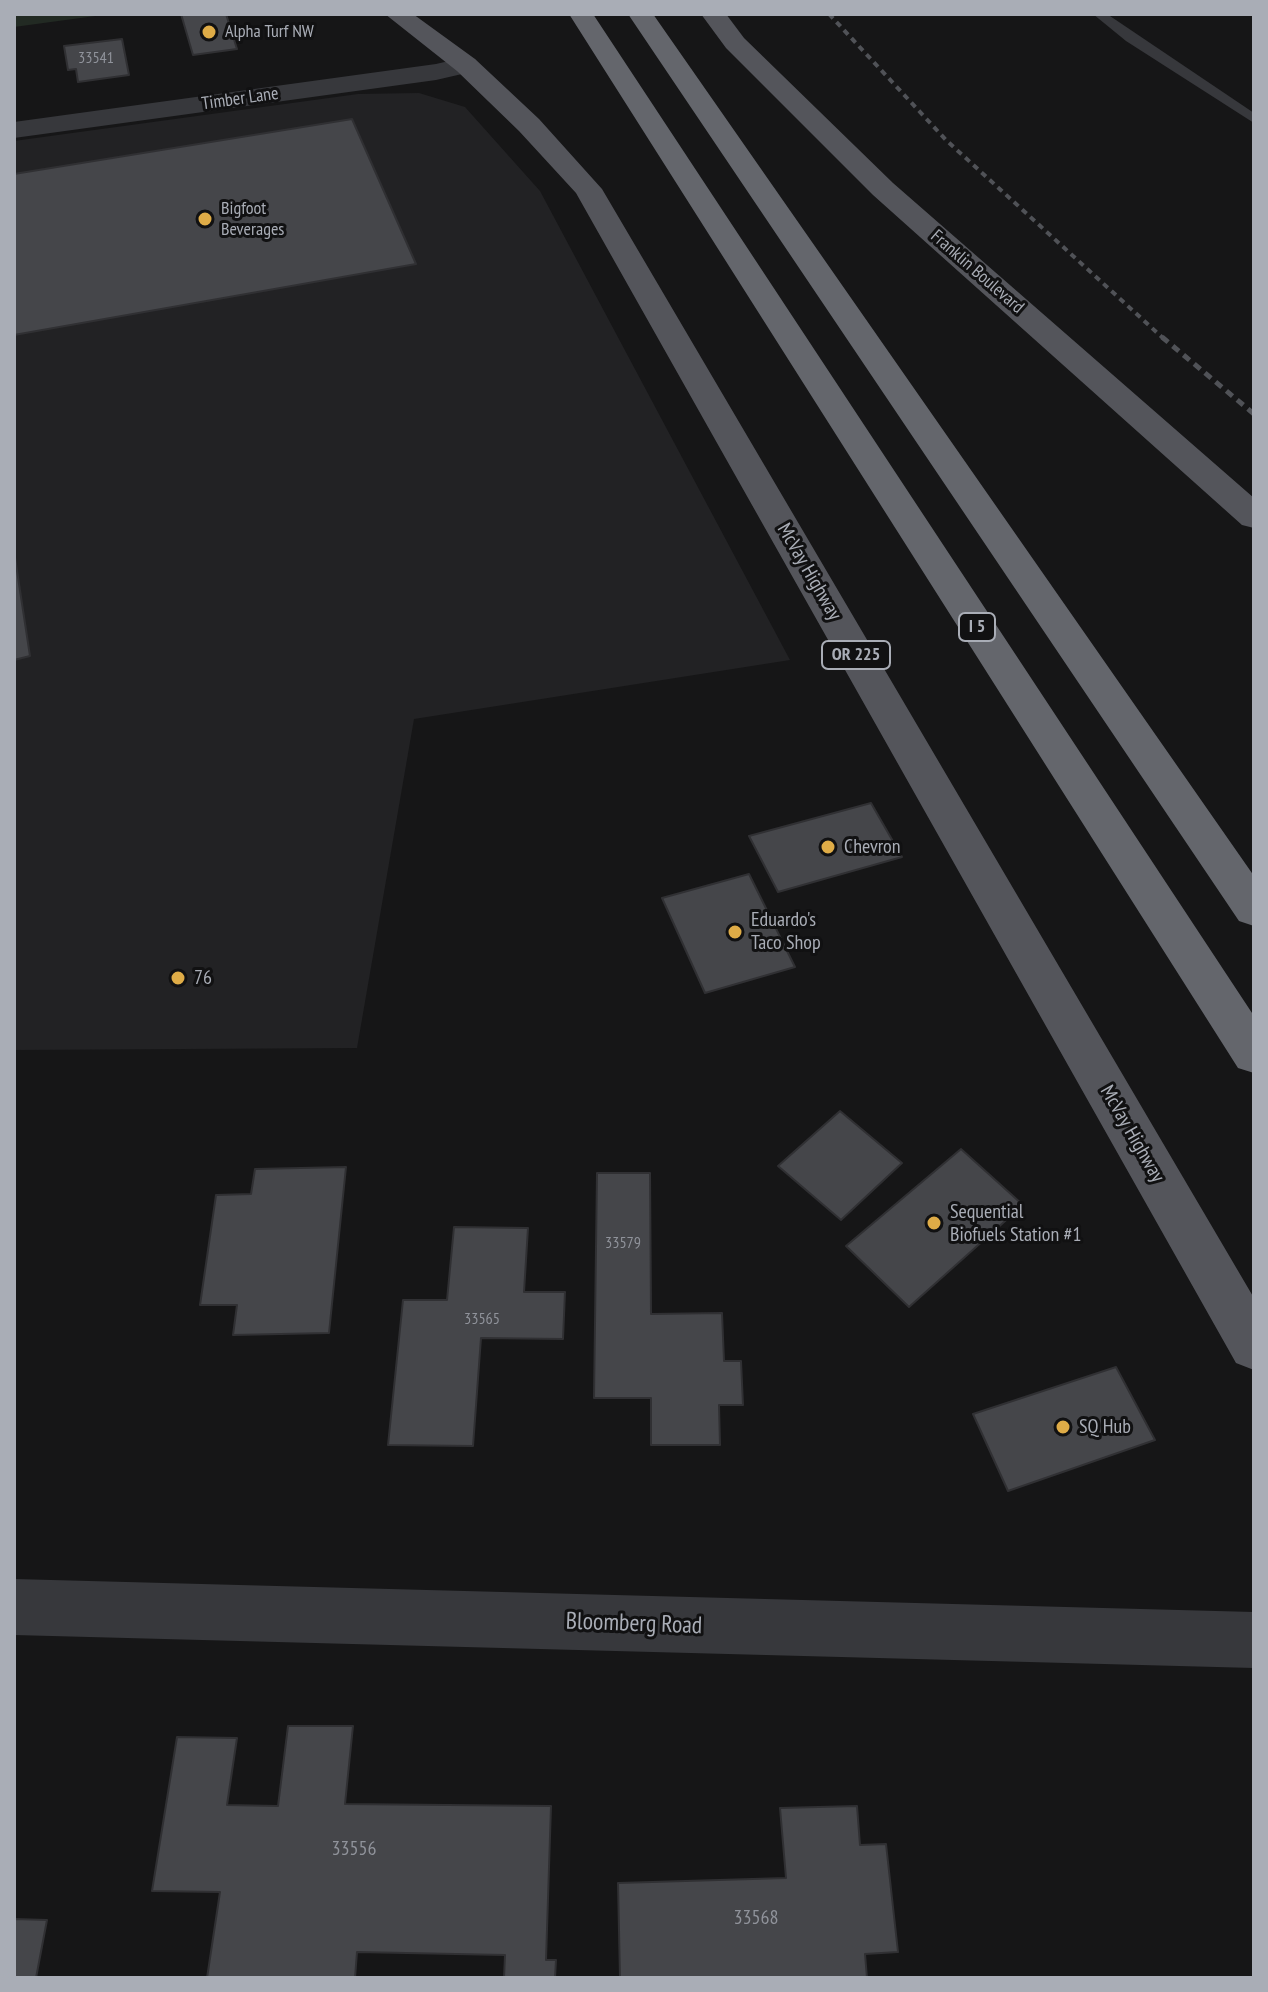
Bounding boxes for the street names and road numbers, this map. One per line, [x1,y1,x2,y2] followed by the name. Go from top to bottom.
[200,83,280,115] street label: Timber Lane
[926,226,1028,318] street label: Franklin Boulevard
[772,519,846,625] street label: McVay Highway
[959,613,995,641] road number: I 5
[822,641,890,669] road number: OR 225
[1095,1081,1169,1187] street label: McVay Highway
[565,1607,703,1641] street label: Bloomberg Road

